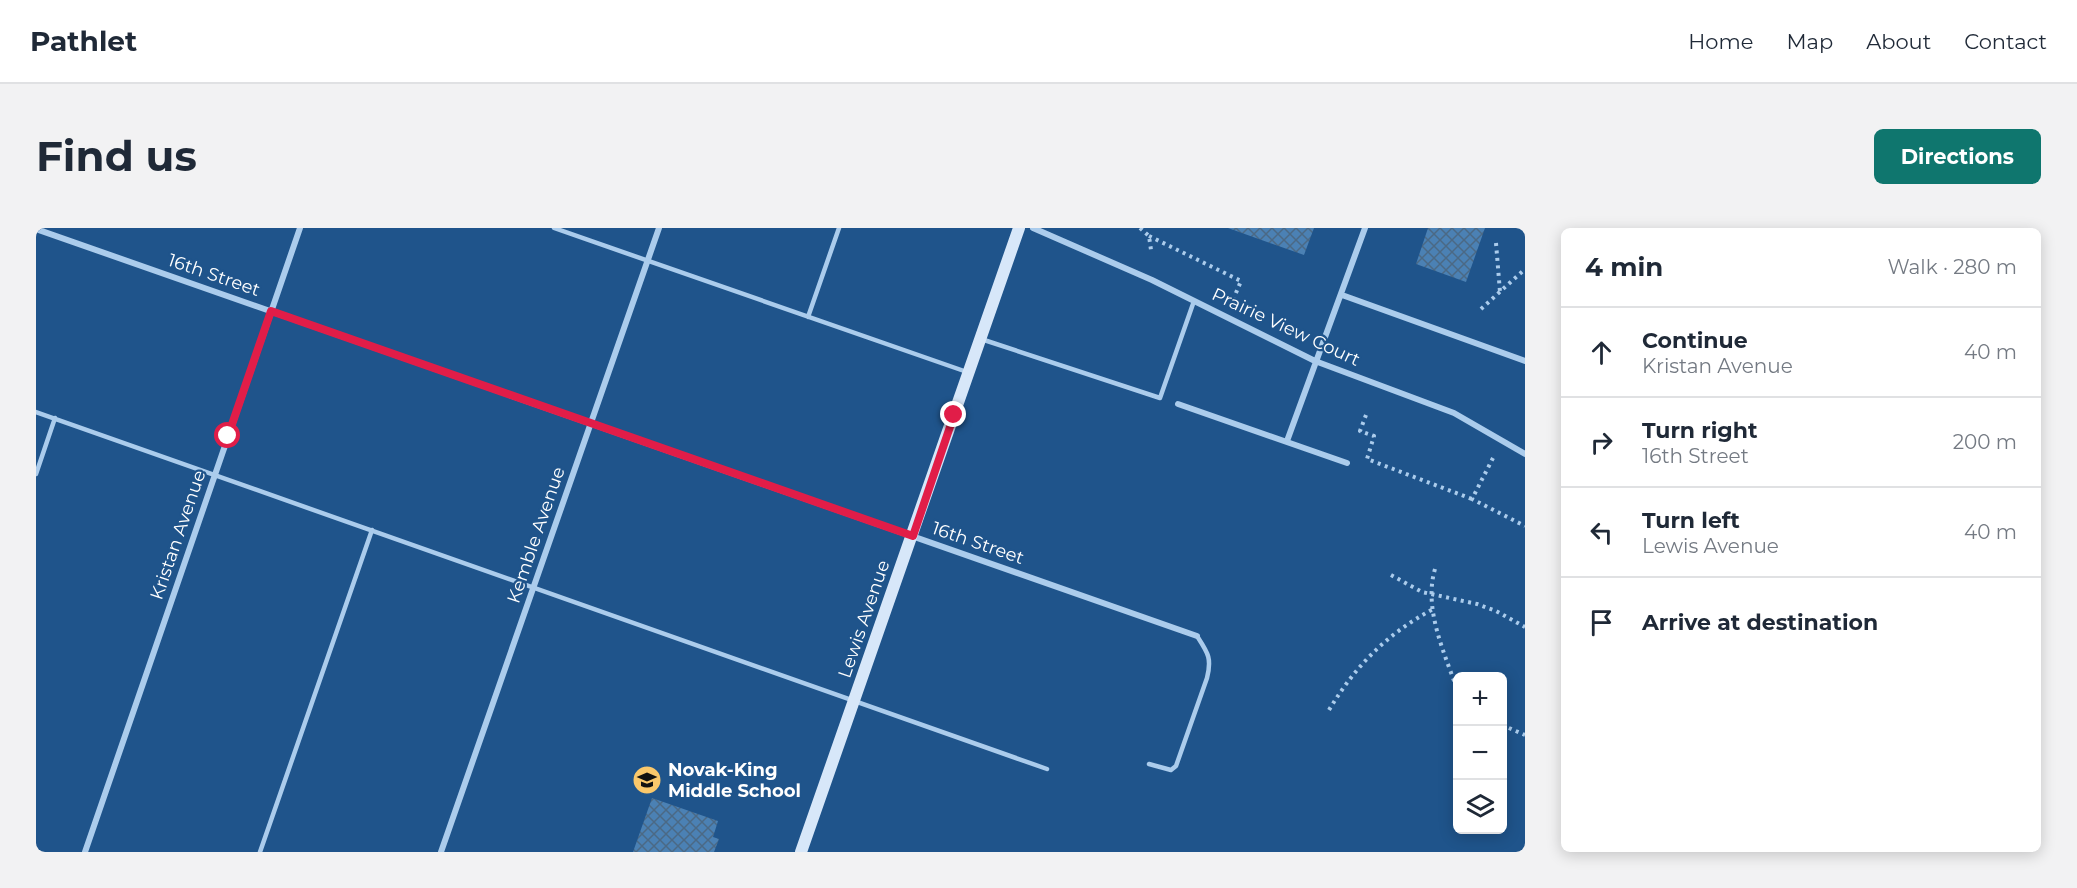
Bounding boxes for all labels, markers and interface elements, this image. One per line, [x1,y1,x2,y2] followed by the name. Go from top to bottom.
[30,24,137,58] text: Pathlet
[1688,29,1753,54] text: Home
[1786,29,1833,54] text: Map
[1866,29,1931,54] text: About
[1964,29,2047,54] text: Contact
[1874,129,2041,184] button: Directions
[36,130,197,182] text: Find us
[165,249,263,301] street label: 16th Street
[1585,251,1663,283] text: 4 min
[1887,255,2017,279] text: Walk · 280 m
[1208,283,1364,371] street label: Prairie View Court
[1642,327,1748,354] text: Continue
[1585,336,1618,369] icon: ahead
[1964,340,2017,364] text: 40 m
[1642,354,1793,378] text: Kristan Avenue
[940,401,966,427] route end
[1642,417,1757,444] text: Turn right
[214,422,240,448] route start
[1585,426,1618,459] icon: right
[1953,430,2017,454] text: 200 m
[1642,444,1749,468] text: 16th Street
[502,464,570,606] street label: Kemble Avenue
[146,467,211,603] street label: Kristan Avenue
[1642,507,1740,534] text: Turn left
[1585,516,1618,549] icon: left
[929,517,1027,569] street label: 16th Street
[1964,520,2017,544] text: 40 m
[1642,534,1779,558] text: Lewis Avenue
[834,557,895,681] street label: Lewis Avenue
[1585,606,1618,639] icon: arrive
[1642,609,1878,636] text: Arrive at destination
[1453,672,1507,834] map controls
[1453,672,1507,726] button: +
[1453,726,1507,780] button: −
[668,759,801,802] place label: Novak-King Middle School
[631,764,663,796] school or university icon: Novak-King Middle School
[1453,780,1507,834] button: layers

